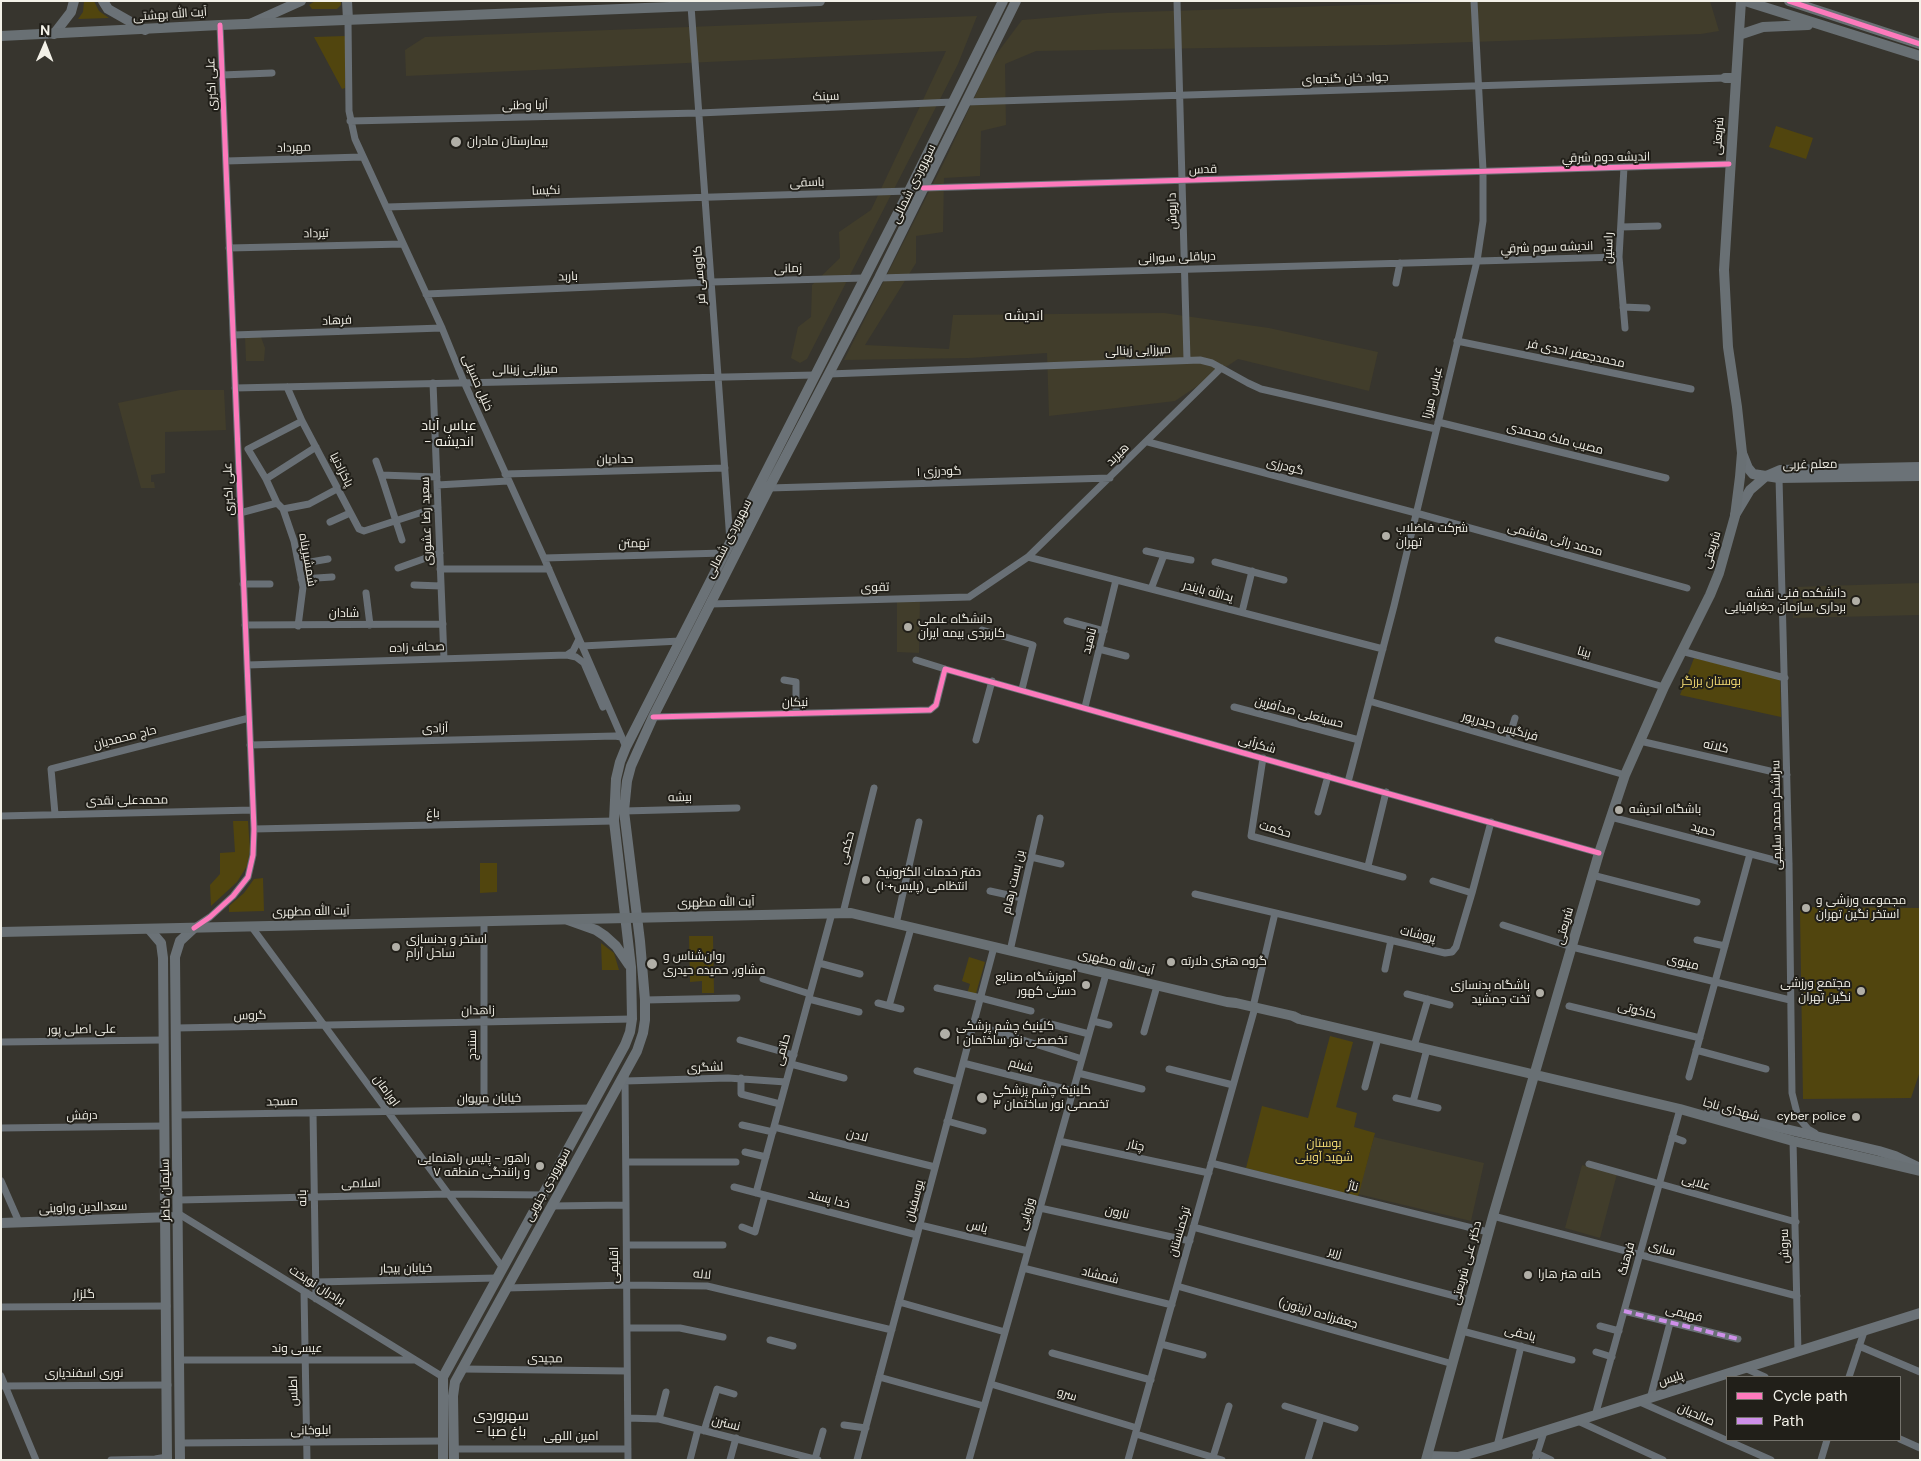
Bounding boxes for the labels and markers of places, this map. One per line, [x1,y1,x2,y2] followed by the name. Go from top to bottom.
[449,135,463,149] marker: بیمارستان مادران
[467,135,548,149] place label: بیمارستان مادران
[1396,522,1468,550] place label: شرکت فاضلاب تهران
[1380,530,1392,542] marker: شرکت فاضلاب تهران
[1725,587,1846,615] place label: دانشکده فنی نقشه برداری سازمان جغرافیایی
[1850,595,1862,607] marker: دانشکده فنی نقشه برداری سازمان جغرافیایی
[918,613,1005,641] place label: دانشگاه علمی کاربردی بیمه ایران
[902,621,914,633] marker: دانشگاه علمی کاربردی بیمه ایران
[1629,803,1701,817] place label: باشگاه اندیشه
[1613,804,1625,816] marker: باشگاه اندیشه
[876,866,981,894] place label: دفتر خدمات الکترونیک انتظامی (پلیس+۱۰)
[860,874,872,886] marker: دفتر خدمات الکترونیک انتظامی (پلیس+۱۰)
[1816,894,1906,922] place label: مجموعه ورزشی و استخر نگین تهران
[1800,902,1812,914] marker: مجموعه ورزشی و استخر نگین تهران
[406,933,487,961] place label: استخر و بدنسازی ساحل آرام
[390,941,402,953] marker: استخر و بدنسازی ساحل آرام
[663,950,766,978] place label: روان‌شناس و مشاور، حمیده حیدری
[1181,955,1267,969] place label: گروه هنری دلارته
[1165,956,1177,968] marker: گروه هنری دلارته
[645,957,659,971] marker: روان‌شناس و مشاور، حمیده حیدری
[995,971,1076,999] place label: آموزشگاه صنایع دستی کهور
[1780,977,1851,1005] place label: مجتمع ورزشی نگین تهران
[1080,979,1092,991] marker: آموزشگاه صنایع دستی کهور
[1451,979,1530,1007] place label: باشگاه بدنسازى تخت جمشيد
[1855,985,1867,997] marker: مجتمع ورزشی نگین تهران
[1534,987,1546,999] marker: باشگاه بدنسازى تخت جمشيد
[956,1020,1067,1048] place label: کلینیک چشم پزشکی تخصصی نور ساختمان ۱
[938,1027,952,1041] marker: کلینیک چشم پزشکی تخصصی نور ساختمان ۱
[993,1084,1109,1112] place label: کلینیک چشم پزشکی تخصصی نور ساختمان ۳
[975,1091,989,1105] marker: کلینیک چشم پزشکی تخصصی نور ساختمان ۳
[1777,1110,1846,1124] place label: cyber police
[1850,1111,1862,1123] marker: cyber police
[418,1152,530,1180] place label: راهور - پلیس راهنمایی و رانندگی منطقه ۷
[534,1160,546,1172] marker: راهور - پلیس راهنمایی و رانندگی منطقه ۷
[1538,1268,1601,1282] place label: خانه هنر هارا
[1522,1269,1534,1281] marker: خانه هنر هارا

